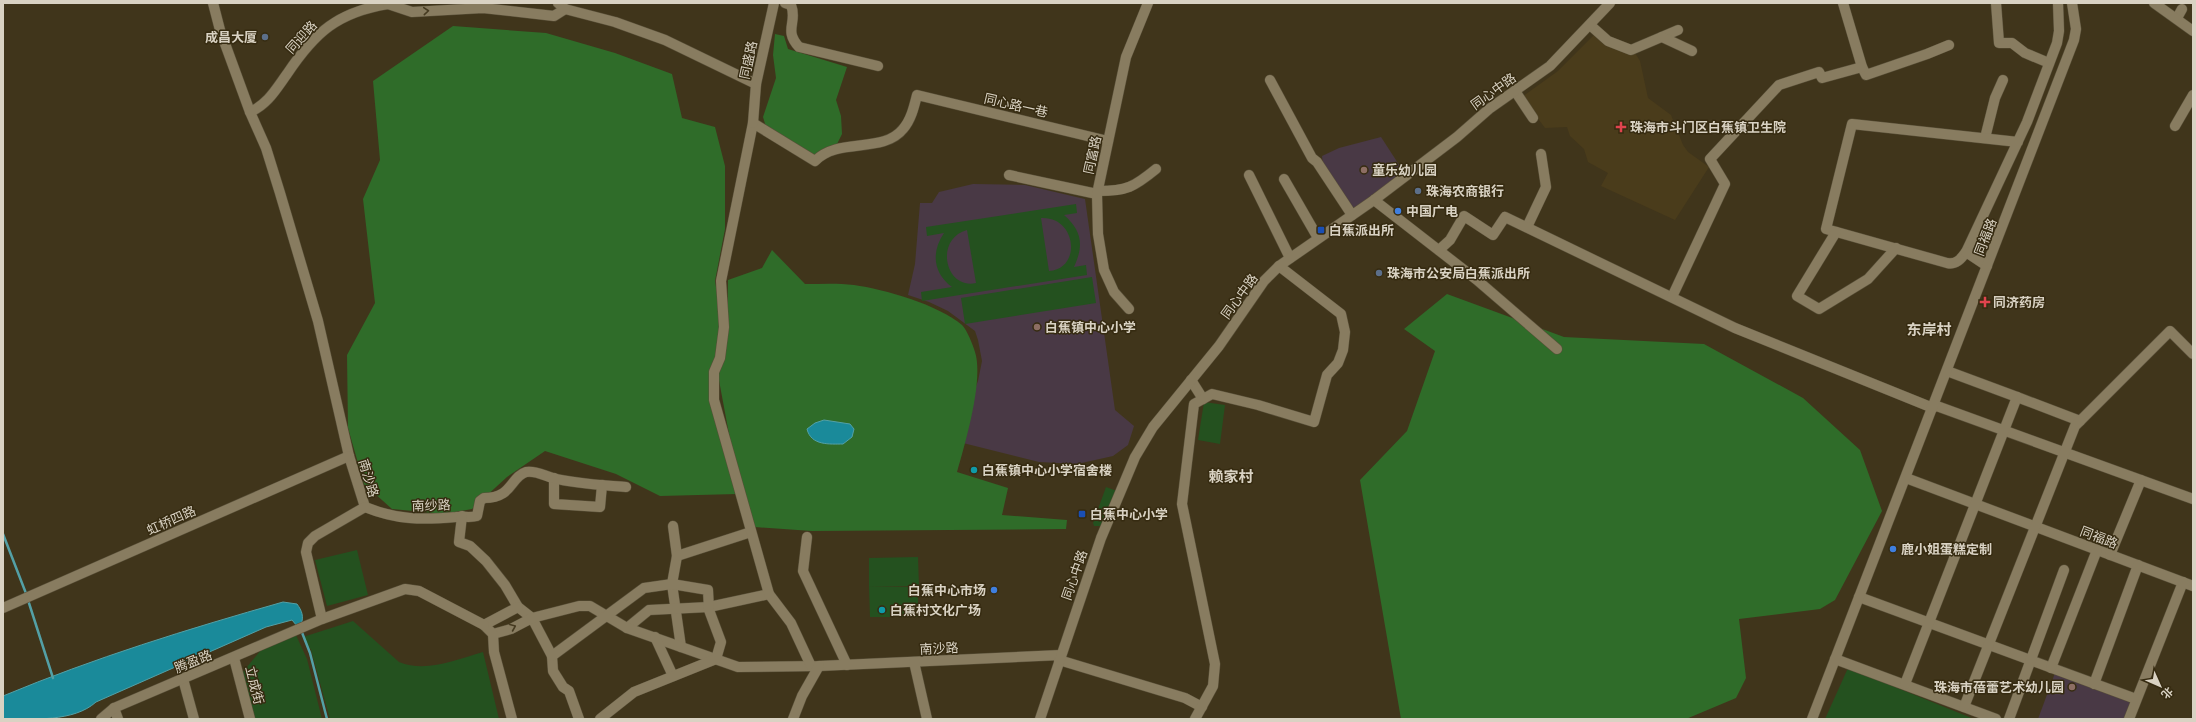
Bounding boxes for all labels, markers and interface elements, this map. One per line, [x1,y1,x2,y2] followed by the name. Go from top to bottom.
[423,6,429,15] one-way arrow
[282,17,321,58] street label: 同迎路
[205,29,257,47] place label: 成昌大厦
[260,32,270,42] marker: 成昌大厦
[736,39,762,81] street label: 同盛路
[1467,69,1520,114] street label: 同心中路
[982,90,1049,122] street label: 同心路一巷
[1630,119,1786,137] place label: 珠海市斗门区白蕉镇卫生院
[1615,121,1627,133] marker: 珠海市斗门区白蕉镇卫生院
[1080,134,1106,176] street label: 同富路
[1372,162,1437,180] place label: 童乐幼儿园
[1359,165,1369,175] marker: 童乐幼儿园
[1426,183,1504,201] place label: 珠海农商银行
[1413,186,1423,196] marker: 珠海农商银行
[1406,203,1458,221] place label: 中国广电
[1393,206,1403,216] marker: 中国广电
[1971,216,2001,259] street label: 同福路
[1329,222,1394,240] place label: 白蕉派出所
[1316,225,1326,235] marker: 白蕉派出所
[1387,265,1530,283] place label: 珠海市公安局白蕉派出所
[1374,268,1384,278] marker: 珠海市公安局白蕉派出所
[1217,270,1262,323] street label: 同心中路
[1993,294,2045,312] place label: 同济药房
[1980,297,1990,307] marker: 同济药房
[1045,319,1136,337] place label: 白蕉镇中心小学
[1906,320,1952,341] district label: 东岸村
[1032,322,1042,332] marker: 白蕉镇中心小学
[354,457,382,500] street label: 南沙路
[982,462,1112,480] place label: 白蕉镇中心小学宿舍楼
[969,465,979,475] marker: 白蕉镇中心小学宿舍楼
[1208,467,1254,488] district label: 赖家村
[411,496,451,516] street label: 南纱路
[144,502,199,540] street label: 虹桥四路
[1090,506,1168,524] place label: 白蕉中心小学
[1077,509,1087,519] marker: 白蕉中心小学
[2077,523,2120,553] street label: 同福路
[1901,541,1992,559] place label: 鹿小姐蛋糕定制
[1888,544,1898,554] marker: 鹿小姐蛋糕定制
[1058,548,1092,603] street label: 同心中路
[908,582,986,600] place label: 白蕉中心市场
[989,585,999,595] marker: 白蕉中心市场
[890,602,981,620] place label: 白蕉村文化广场
[877,605,887,615] marker: 白蕉村文化广场
[509,624,516,632] one-way arrow
[919,639,959,659] street label: 南沙路
[172,646,215,678] street label: 腾盈路
[241,664,267,706] street label: 立成街
[2140,666,2180,706] north arrow
[1934,679,2064,697] place label: 珠海市蓓蕾艺术幼儿园
[2067,682,2077,692] marker: 珠海市蓓蕾艺术幼儿园
[2158,684,2176,702] text: 北

